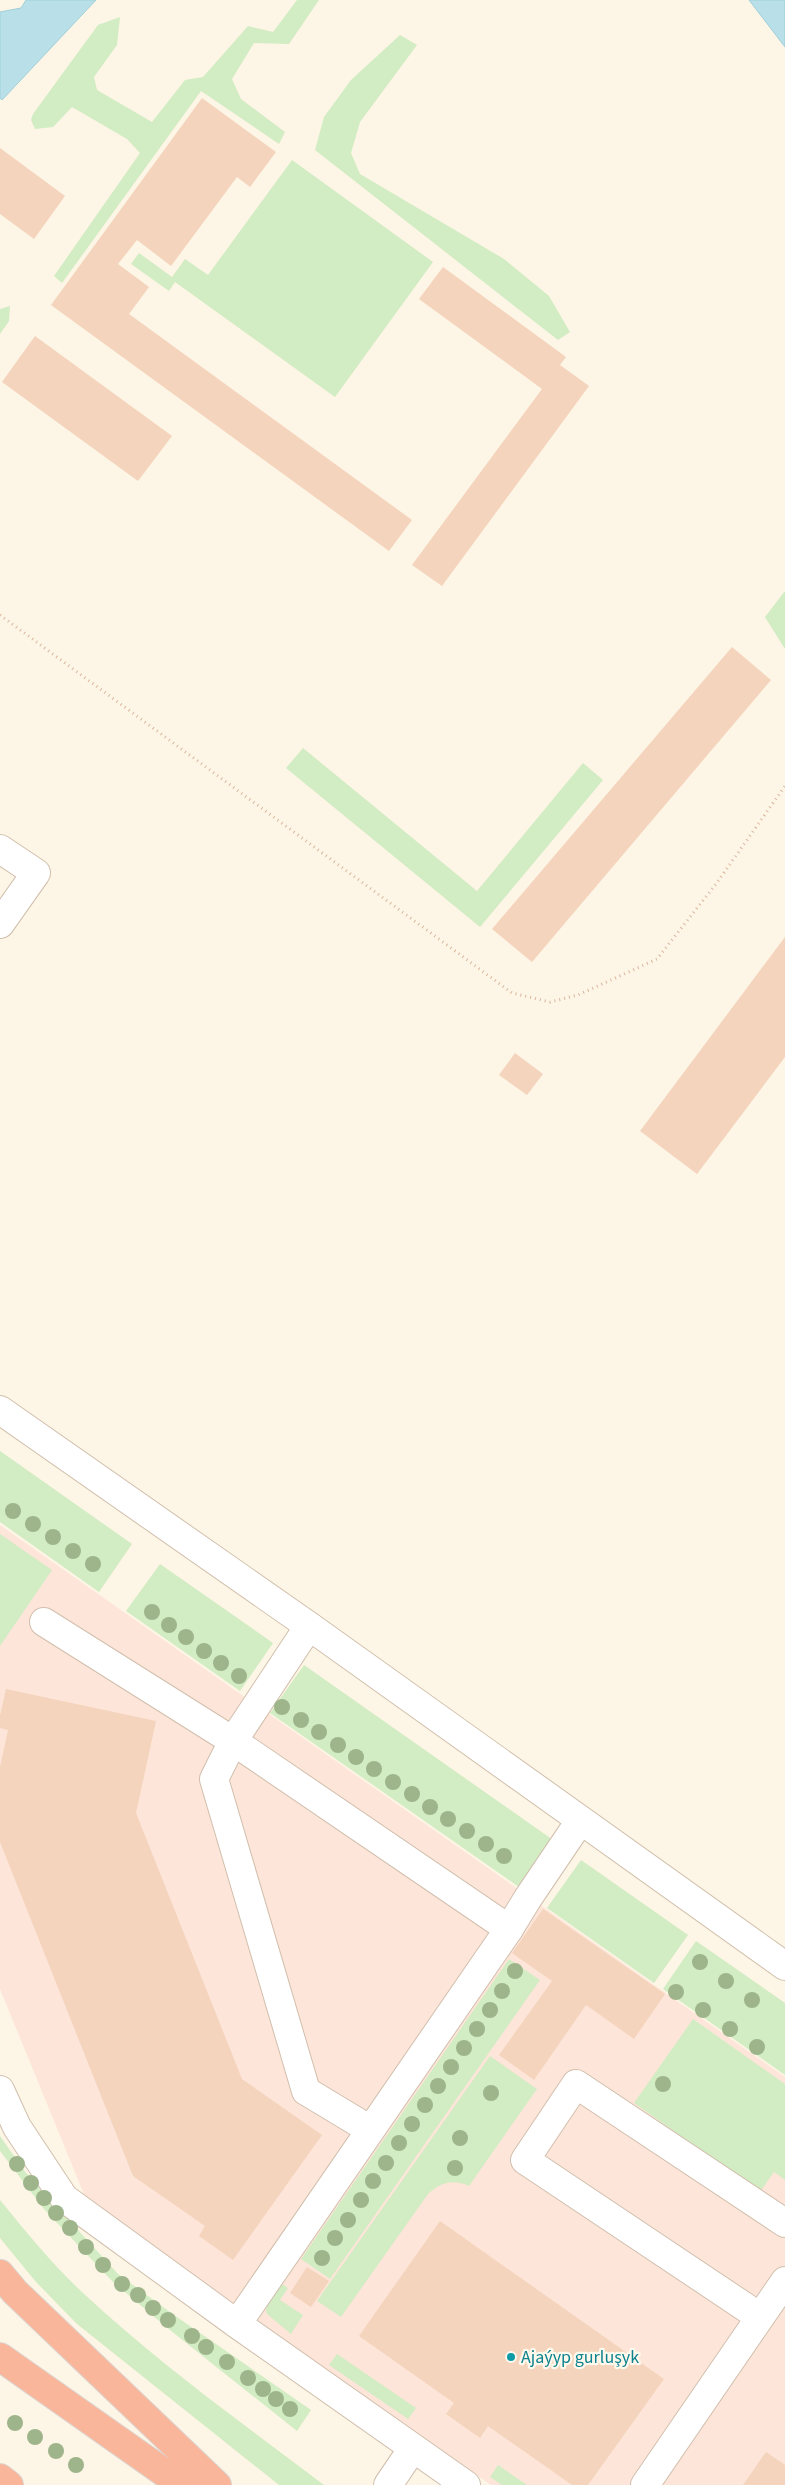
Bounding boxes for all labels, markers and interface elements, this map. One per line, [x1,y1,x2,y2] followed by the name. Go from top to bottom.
[521,2345,639,2370] place label: Ajaýyp gurluşyk
[505,2351,517,2363] marker: Ajaýyp gurluşyk

